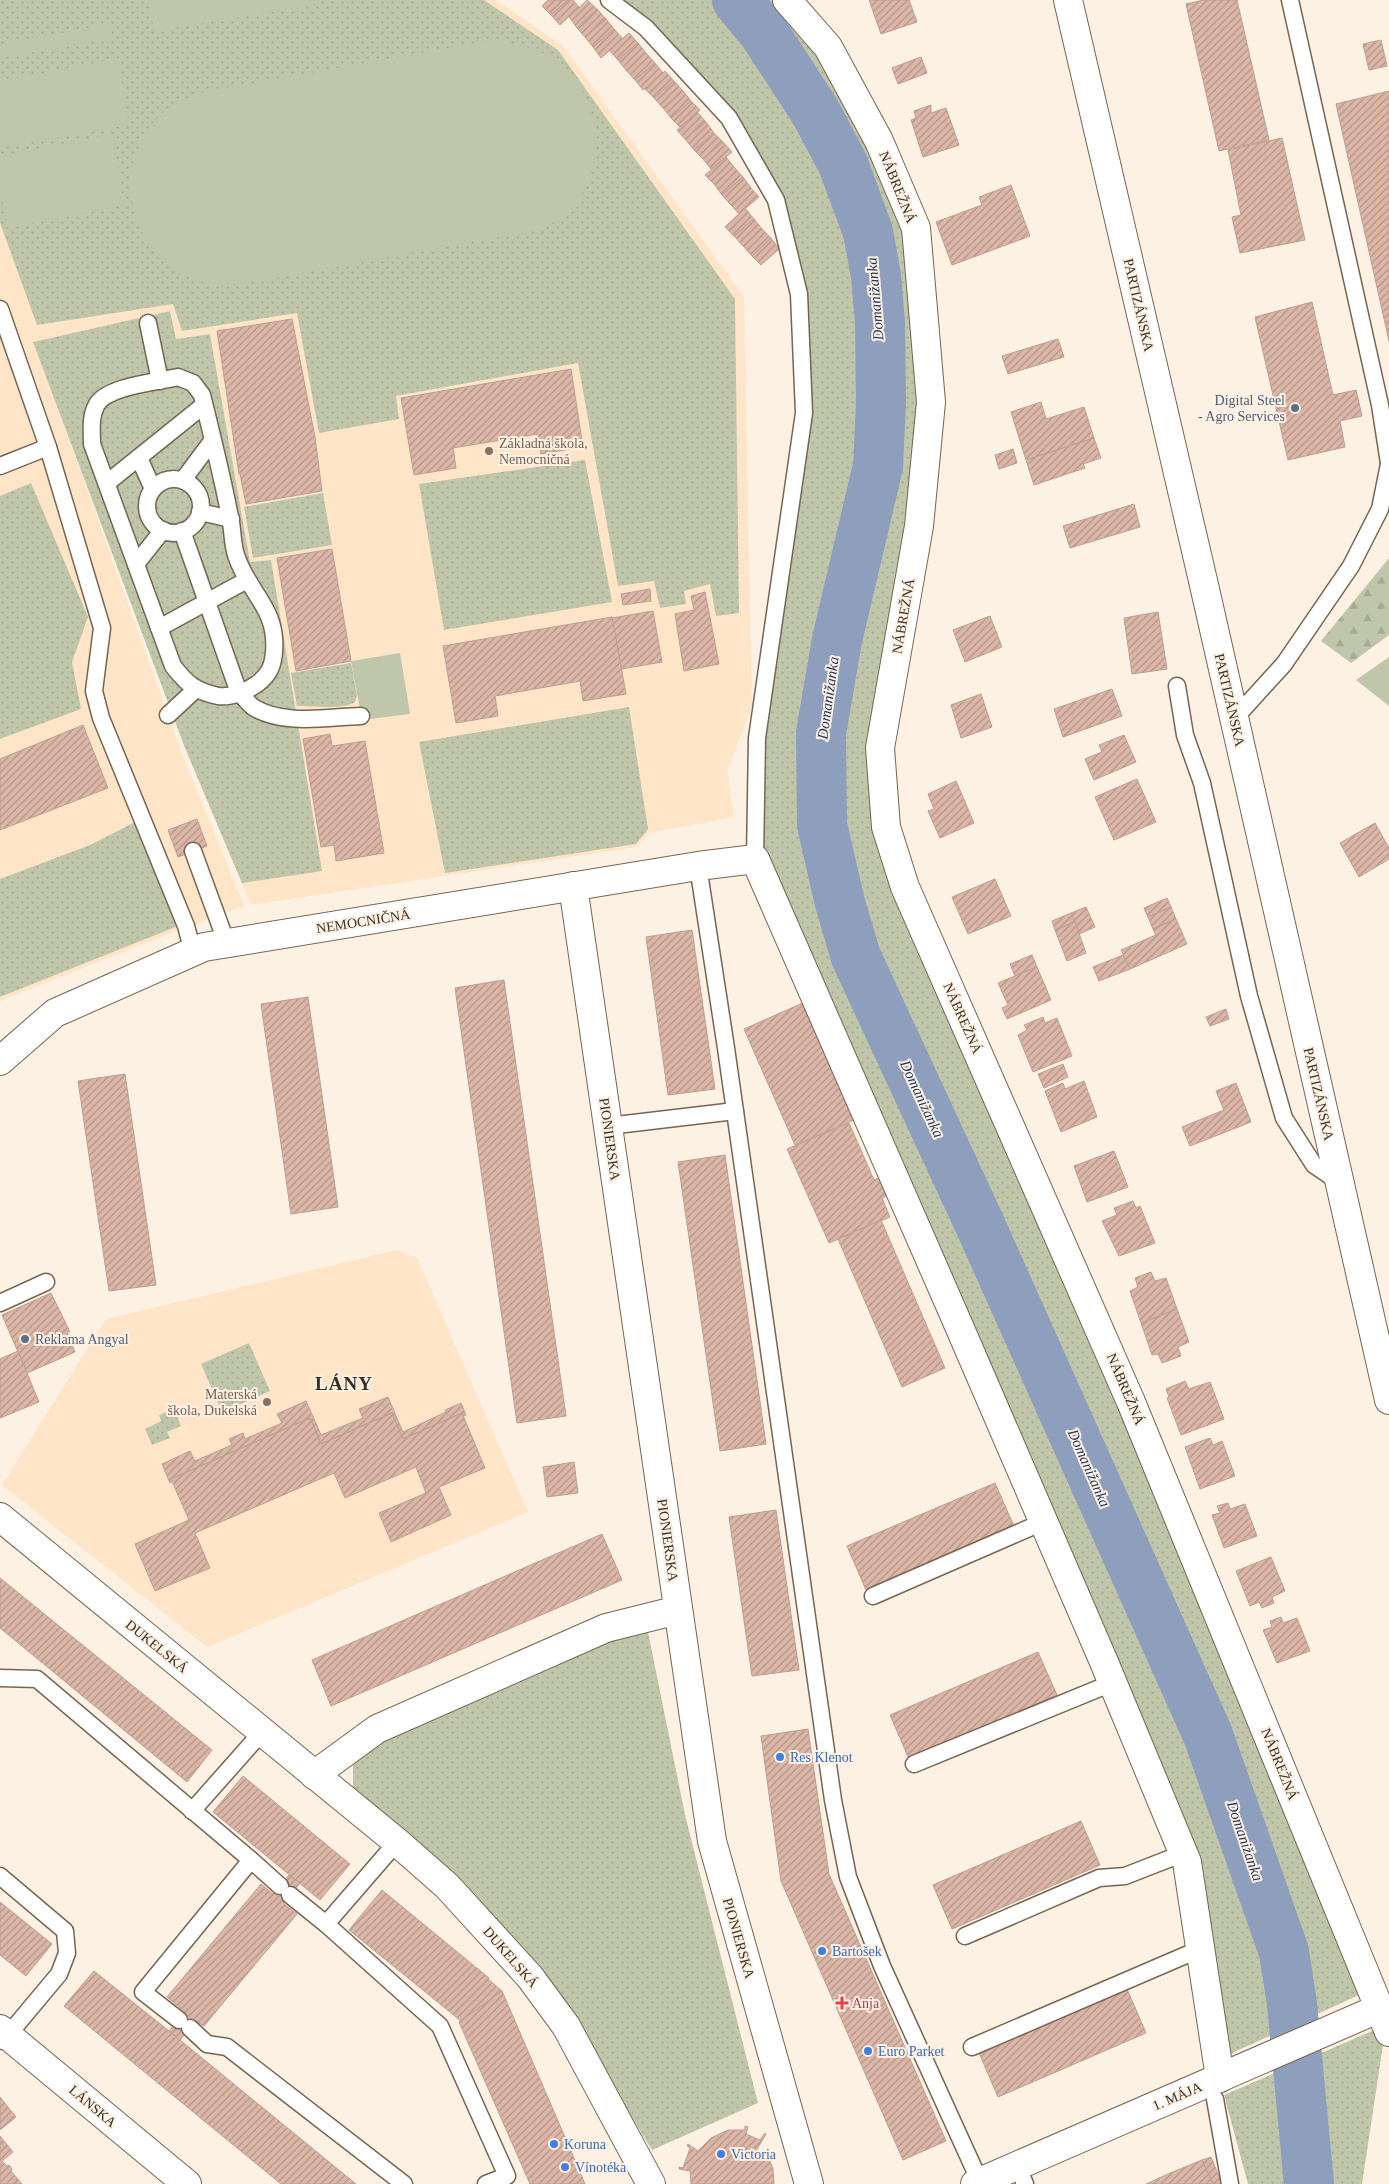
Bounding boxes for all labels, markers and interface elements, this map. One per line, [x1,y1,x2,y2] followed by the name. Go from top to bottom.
[876,149,920,226] street label: NÁBREŽNÁ
[863,257,887,342] water label: Domanižanka
[1121,257,1158,354] street label: PARTIZÁNSKA
[1198,393,1285,424] place label: Digital Steel - Agro Services
[1289,402,1301,414] marker: Digital Steel - Agro Services
[499,436,588,467] place label: Základná škola, Nemocničná
[483,445,495,457] marker: Základná škola, Nemocničná
[889,576,918,655] street label: NÁBREŽNÁ
[1212,652,1249,749] street label: PARTIZÁNSKA
[814,656,842,741] water label: Domanižanka
[315,906,412,936] street label: NEMOCNIČNÁ
[940,980,986,1057] street label: NÁBREŽNÁ
[1301,1046,1338,1143] street label: PARTIZÁNSKA
[897,1057,947,1140] water label: Domanižanka
[596,1097,623,1182] street label: PIONIERSKA
[35,1332,129,1347] place label: Reklama Angyal
[19,1333,31,1345] marker: Reklama Angyal
[1104,1351,1149,1428] street label: NÁBREŽNÁ
[315,1373,373,1394] district label: LÁNY
[168,1387,258,1418] place label: Materská škola, Dukelská
[261,1396,273,1408] marker: Materská škola, Dukelská
[1064,1426,1113,1509] water label: Domanižanka
[654,1498,681,1583] street label: PIONIERSKA
[123,1616,192,1677] street label: DUKELSKÁ
[1258,1726,1302,1803] street label: NÁBREŽNÁ
[790,1750,853,1765] place label: Res Klenot
[774,1751,786,1763] marker: Res Klenot
[1224,1798,1266,1883] water label: Domanižanka
[720,1896,757,1981] street label: PIONIERSKA
[480,1923,542,1991] street label: DUKELSKÁ
[832,1944,882,1959] place label: Bartošek
[816,1945,828,1957] marker: Bartošek
[852,1996,880,2011] place label: Anja
[836,1997,848,2009] marker: Anja
[878,2044,945,2059] place label: Euro Parket
[862,2045,874,2057] marker: Euro Parket
[1150,2078,1205,2114] street label: 1. MÁJA
[66,2082,121,2131] street label: LÁNSKA
[564,2137,607,2152] place label: Koruna
[548,2138,560,2150] marker: Koruna
[731,2147,777,2162] place label: Victoria
[715,2148,727,2160] marker: Victoria
[575,2160,627,2175] place label: Vínotéka
[559,2161,571,2173] marker: Vínotéka

